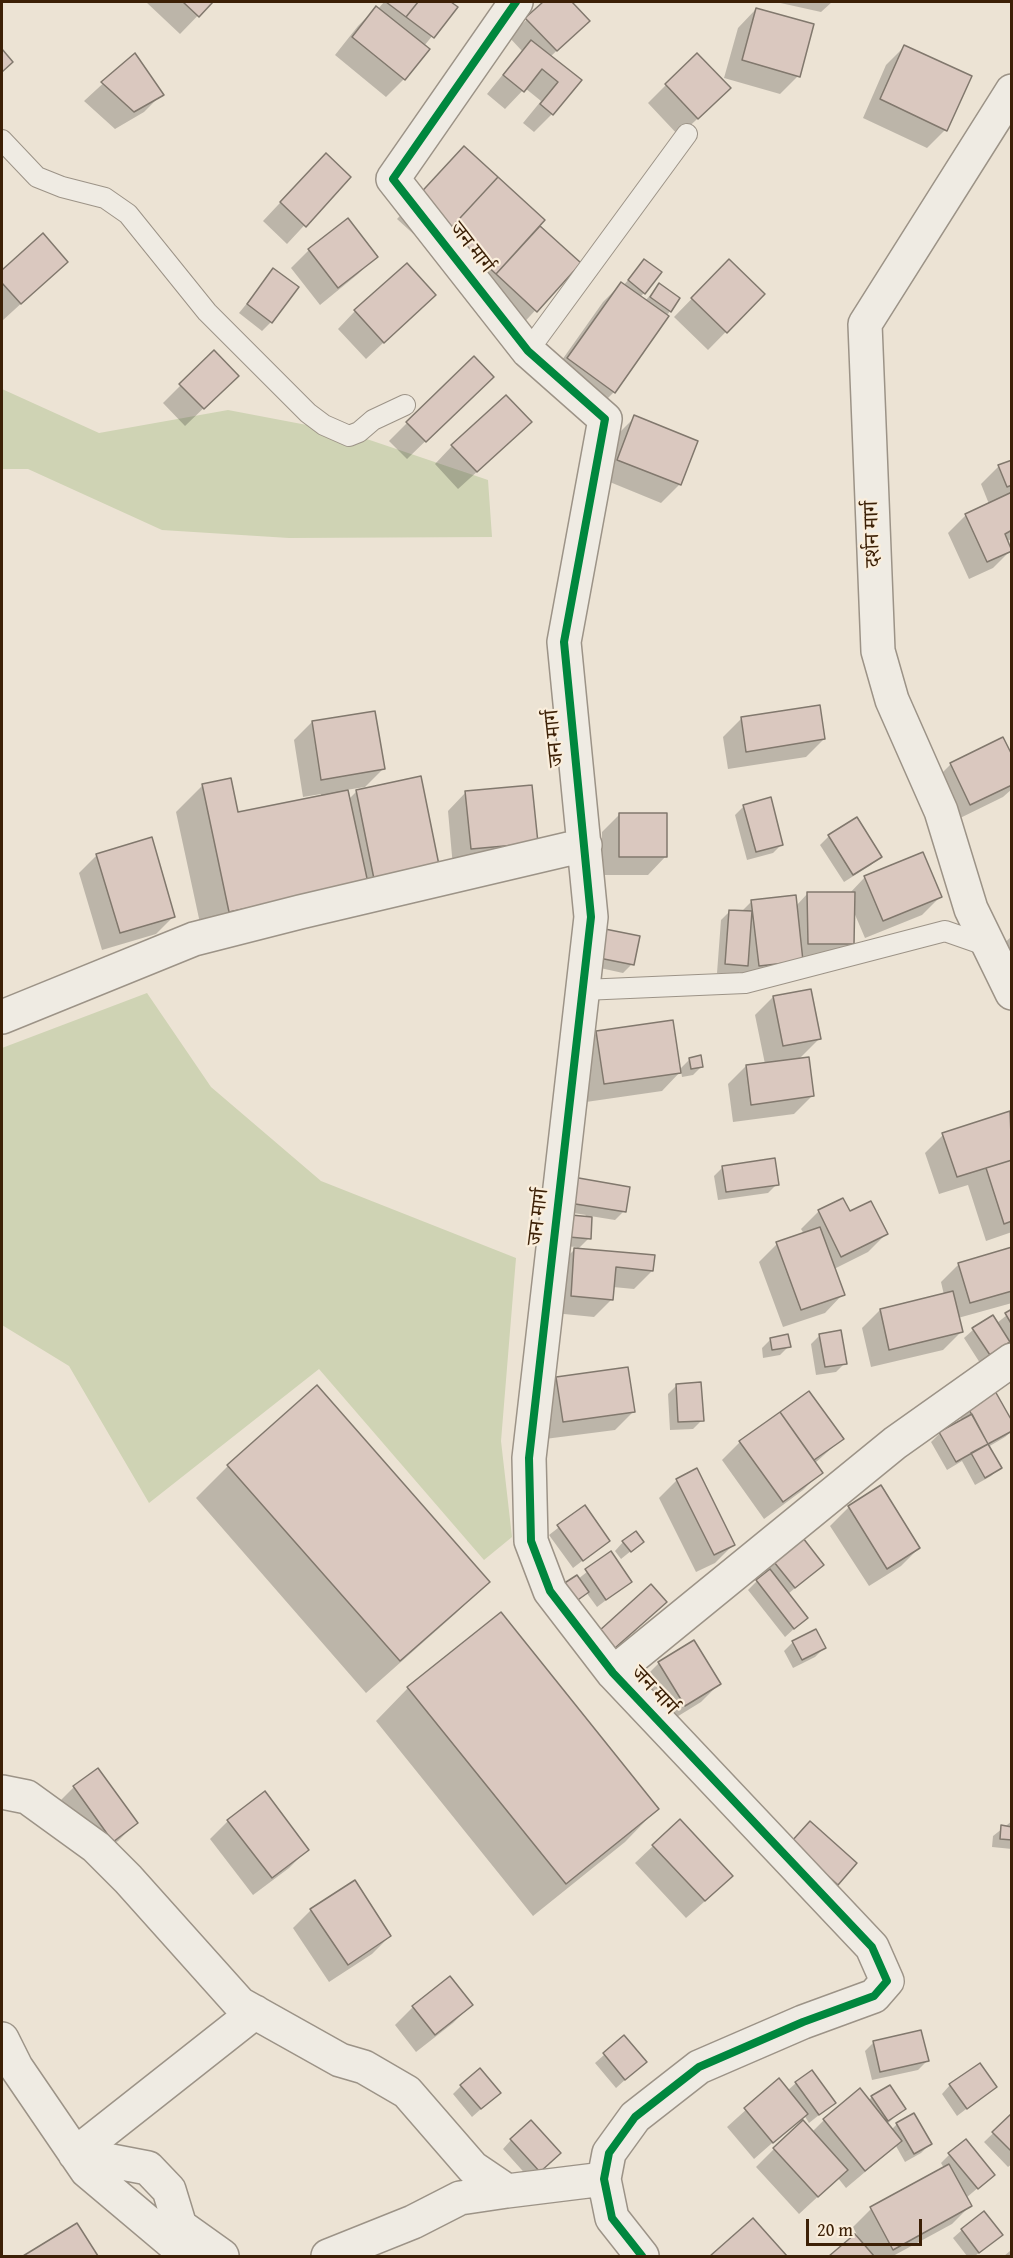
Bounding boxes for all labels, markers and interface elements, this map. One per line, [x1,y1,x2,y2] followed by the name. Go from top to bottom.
[443,218,499,278] street label: जन मार्ग
[859,500,887,568] street label: दर्शन मार्ग
[539,708,571,768] street label: जन मार्ग
[523,1187,555,1247] street label: जन मार्ग
[625,1661,683,1721] street label: जन मार्ग
[809,2207,924,2245] scale bar
[817,2216,853,2243] text: 20 m

